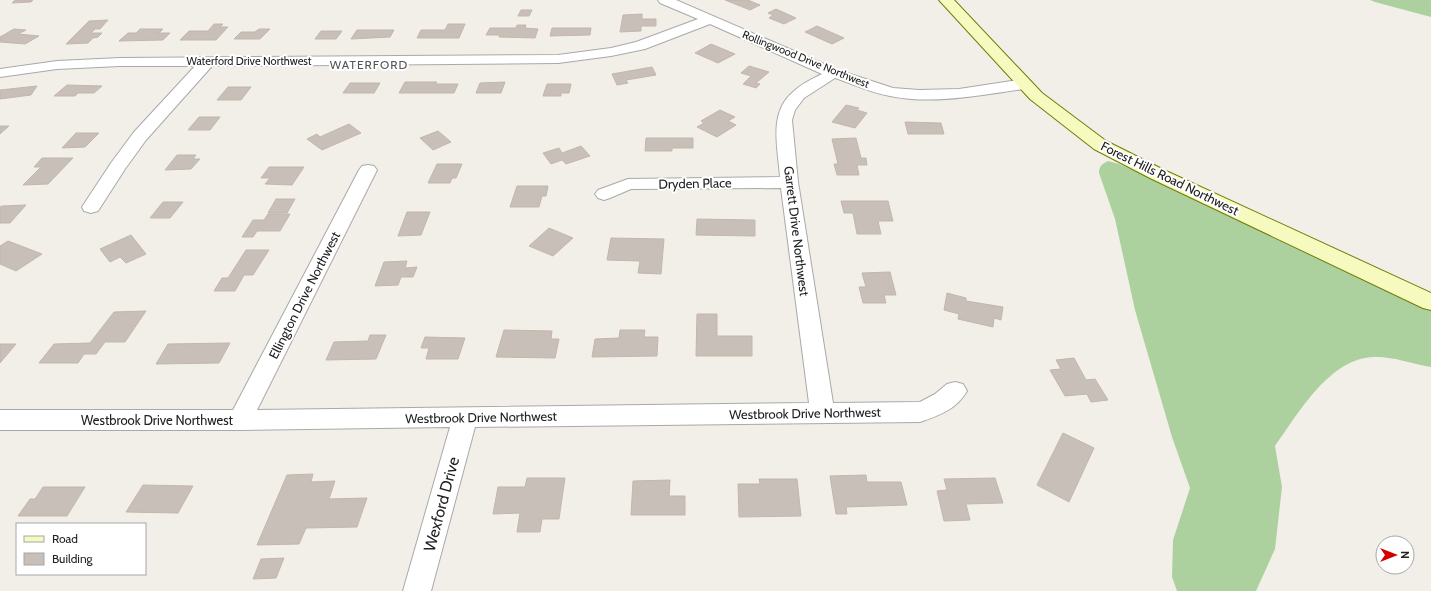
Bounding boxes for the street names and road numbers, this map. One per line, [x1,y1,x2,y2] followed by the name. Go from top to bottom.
[740,27,872,91] street label: Rollingwood Drive Northwest
[186,54,312,68] street label: Waterford Drive Northwest
[1098,138,1242,219] street label: Forest Hills Road Northwest
[781,165,813,297] street label: Garrett Drive Northwest
[658,174,732,192] street label: Dryden Place
[265,228,343,361] street label: Ellington Drive Northwest
[729,404,882,422] street label: Westbrook Drive Northwest
[405,408,558,426] street label: Westbrook Drive Northwest
[81,412,234,428] street label: Westbrook Drive Northwest
[420,455,463,554] street label: Wexford Drive

